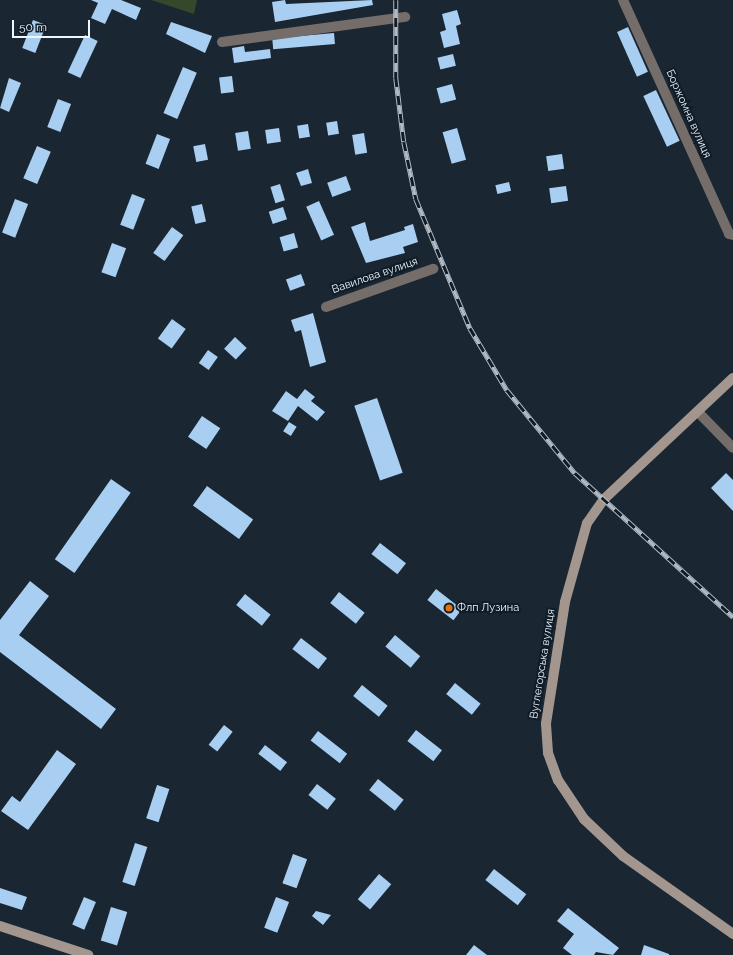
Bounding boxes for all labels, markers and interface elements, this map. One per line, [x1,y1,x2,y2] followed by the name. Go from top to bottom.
[14,12,92,38] scale bar
[19,20,47,34] text: 50 m
[663,68,713,160] street label: Боржомна вулиця
[330,255,420,297] street label: Вавилова вулиця
[457,601,519,615] place label: Флп Лузина
[444,603,454,613] marker: Флп Лузина
[528,608,558,720] street label: Вуглегорська вулиця

